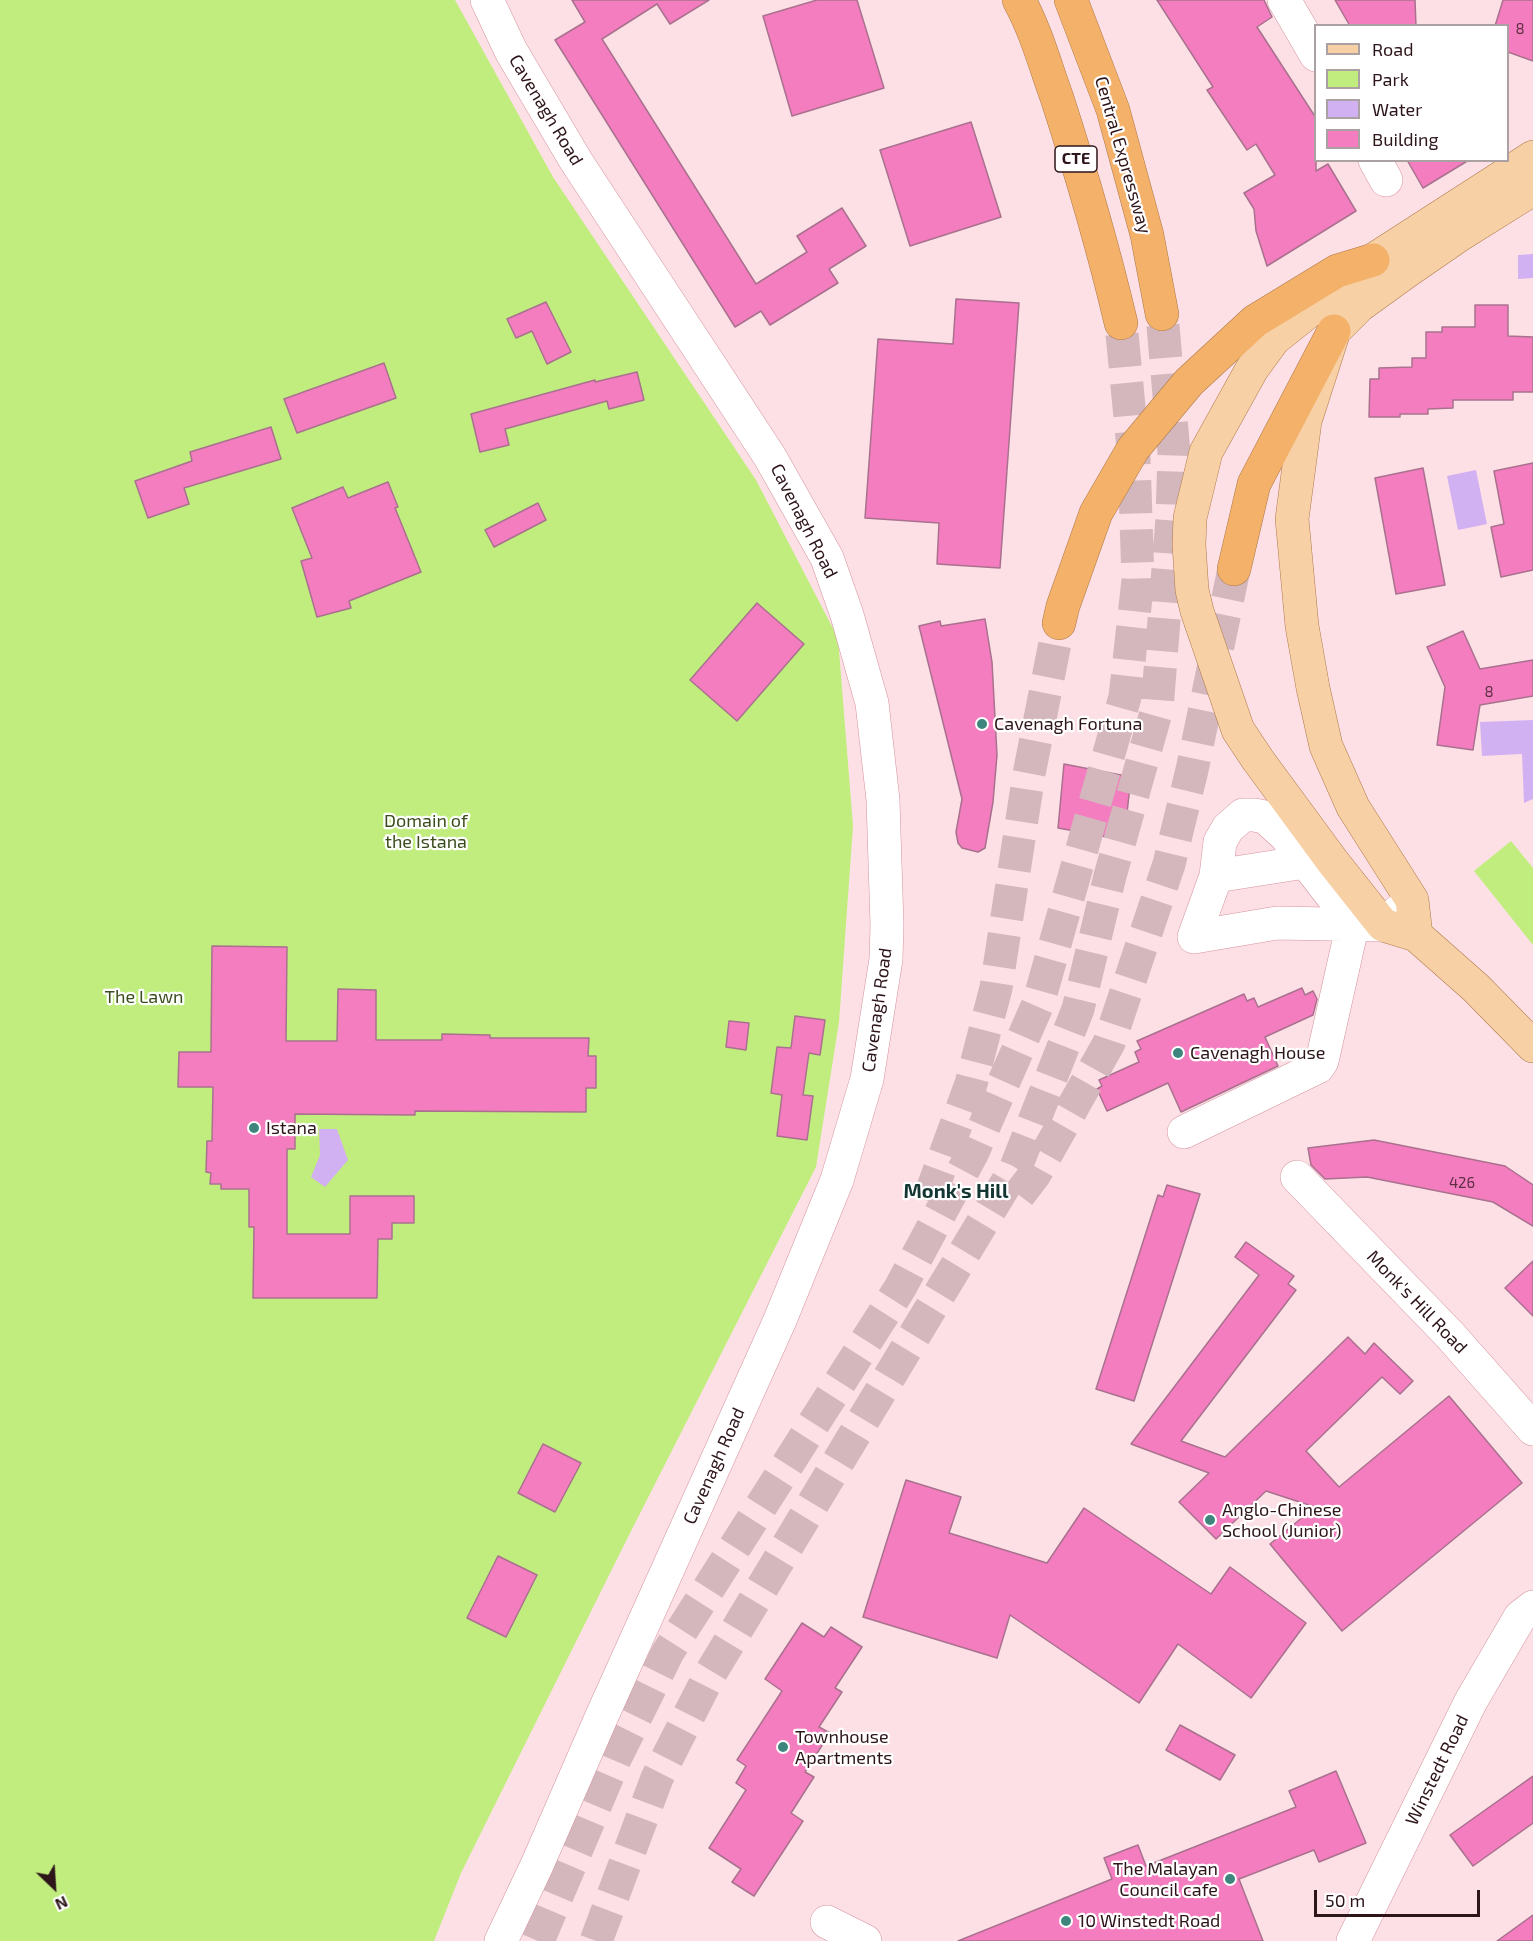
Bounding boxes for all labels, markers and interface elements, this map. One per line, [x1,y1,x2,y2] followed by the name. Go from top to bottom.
[1515,20,1525,38] house number: 8
[1314,24,1509,162] legend
[1372,38,1413,60] text: Road
[504,51,588,169] street label: Cavenagh Road
[1372,68,1409,90] text: Park
[1090,74,1156,236] street label: Central Expressway
[1372,98,1422,120] text: Water
[1372,128,1439,150] text: Building
[1055,146,1097,172] road number: CTE
[766,460,842,582] street label: Cavenagh Road
[1484,683,1494,701] house number: 8
[994,713,1142,735] place label: Cavenagh Fortuna
[975,717,989,731] marker: Cavenagh Fortuna
[384,810,468,852] park label: Domain of the Istana
[858,946,896,1074] street label: Cavenagh Road
[104,986,184,1008] park label: The Lawn
[1190,1042,1325,1064] place label: Cavenagh House
[1171,1046,1185,1060] marker: Cavenagh House
[266,1117,317,1139] place label: Istana
[247,1121,261,1135] marker: Istana
[1449,1174,1475,1192] house number: 426
[904,1179,1008,1203] district label: Monk's Hill
[1362,1246,1472,1358] street label: Monk's Hill Road
[679,1404,749,1528] street label: Cavenagh Road
[1222,1499,1341,1541] place label: Anglo-Chinese School (Junior)
[1203,1513,1217,1527] marker: Anglo-Chinese School (Junior)
[1401,1711,1473,1829] street label: Winstedt Road
[795,1726,892,1768] place label: Townhouse Apartments
[776,1740,790,1754] marker: Townhouse Apartments
[24,1857,84,1917] north arrow
[1113,1858,1218,1900] place label: The Malayan Council cafe
[1223,1872,1237,1886] marker: The Malayan Council cafe
[1317,1878,1484,1916] scale bar
[1325,1889,1365,1911] text: 50 m
[53,1893,71,1915] text: N
[1078,1910,1220,1932] place label: 10 Winstedt Road
[1059,1914,1073,1928] marker: 10 Winstedt Road

